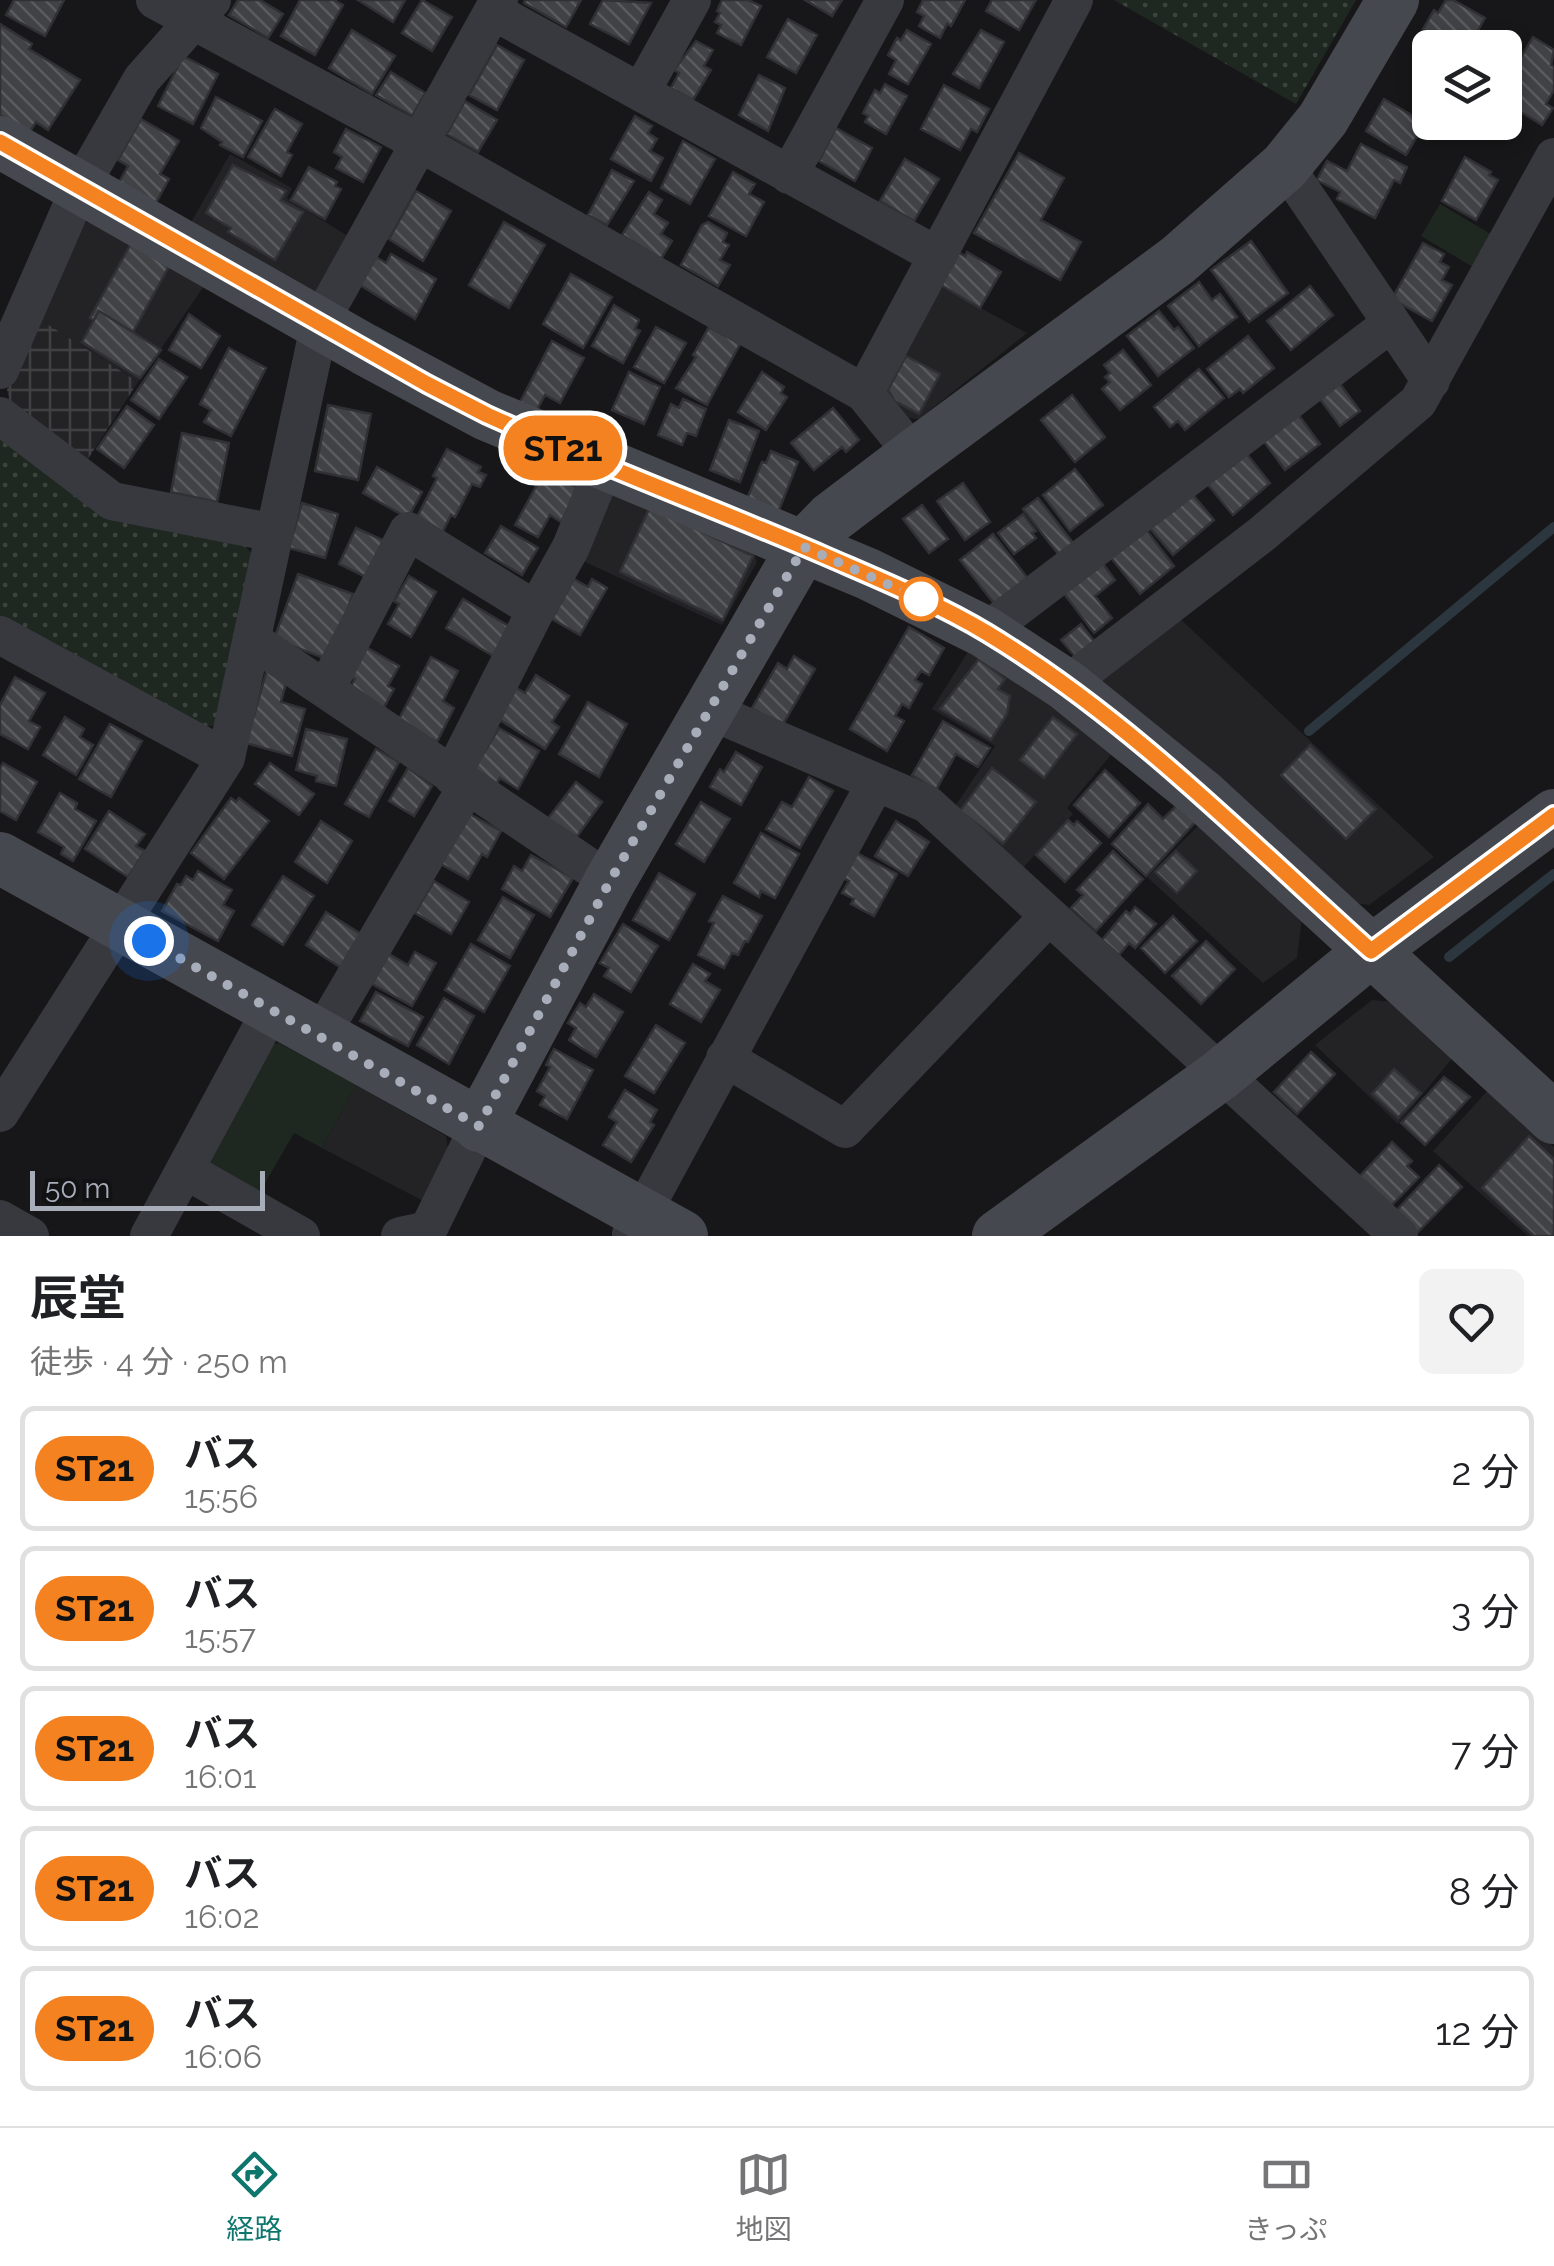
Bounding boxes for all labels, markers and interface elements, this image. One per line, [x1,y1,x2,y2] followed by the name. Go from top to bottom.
[1412,30,1522,140] map controls
[1412,30,1522,140] button: layers
[493,416,633,480] line badge: ST21
[523,428,603,469] text: ST21
[900,578,942,620] unlabelled marker
[124,916,174,966] your location
[30,1166,265,1210] scale bar
[45,1172,110,1205] text: 50 m
[1419,1269,1524,1374] button: heart
[30,1270,126,1326] text: 辰堂
[30,1343,288,1380] text: 徒歩 · 4 分 · 250 m
[184,1431,260,1476] text: バス
[55,1448,134,1489] text: ST21
[1452,1449,1519,1494] text: 2 分
[184,1478,258,1515] text: 15:56
[184,1571,260,1616] text: バス
[55,1588,134,1629] text: ST21
[1451,1589,1519,1634] text: 3 分
[184,1618,256,1655] text: 15:57
[184,1711,260,1756] text: バス
[55,1728,134,1769] text: ST21
[1451,1729,1519,1774] text: 7 分
[184,1758,257,1795] text: 16:01
[184,1851,260,1896] text: バス
[55,1868,134,1909] text: ST21
[1449,1869,1519,1914] text: 8 分
[184,1898,259,1935] text: 16:02
[184,1991,260,2036] text: バス
[55,2008,134,2049] text: ST21
[1435,2009,1519,2054] text: 12 分
[184,2038,262,2075] text: 16:06
[227,2147,283,2247] tab: 経路
[736,2147,792,2247] tab: 地図
[1245,2147,1327,2247] tab: きっぷ

